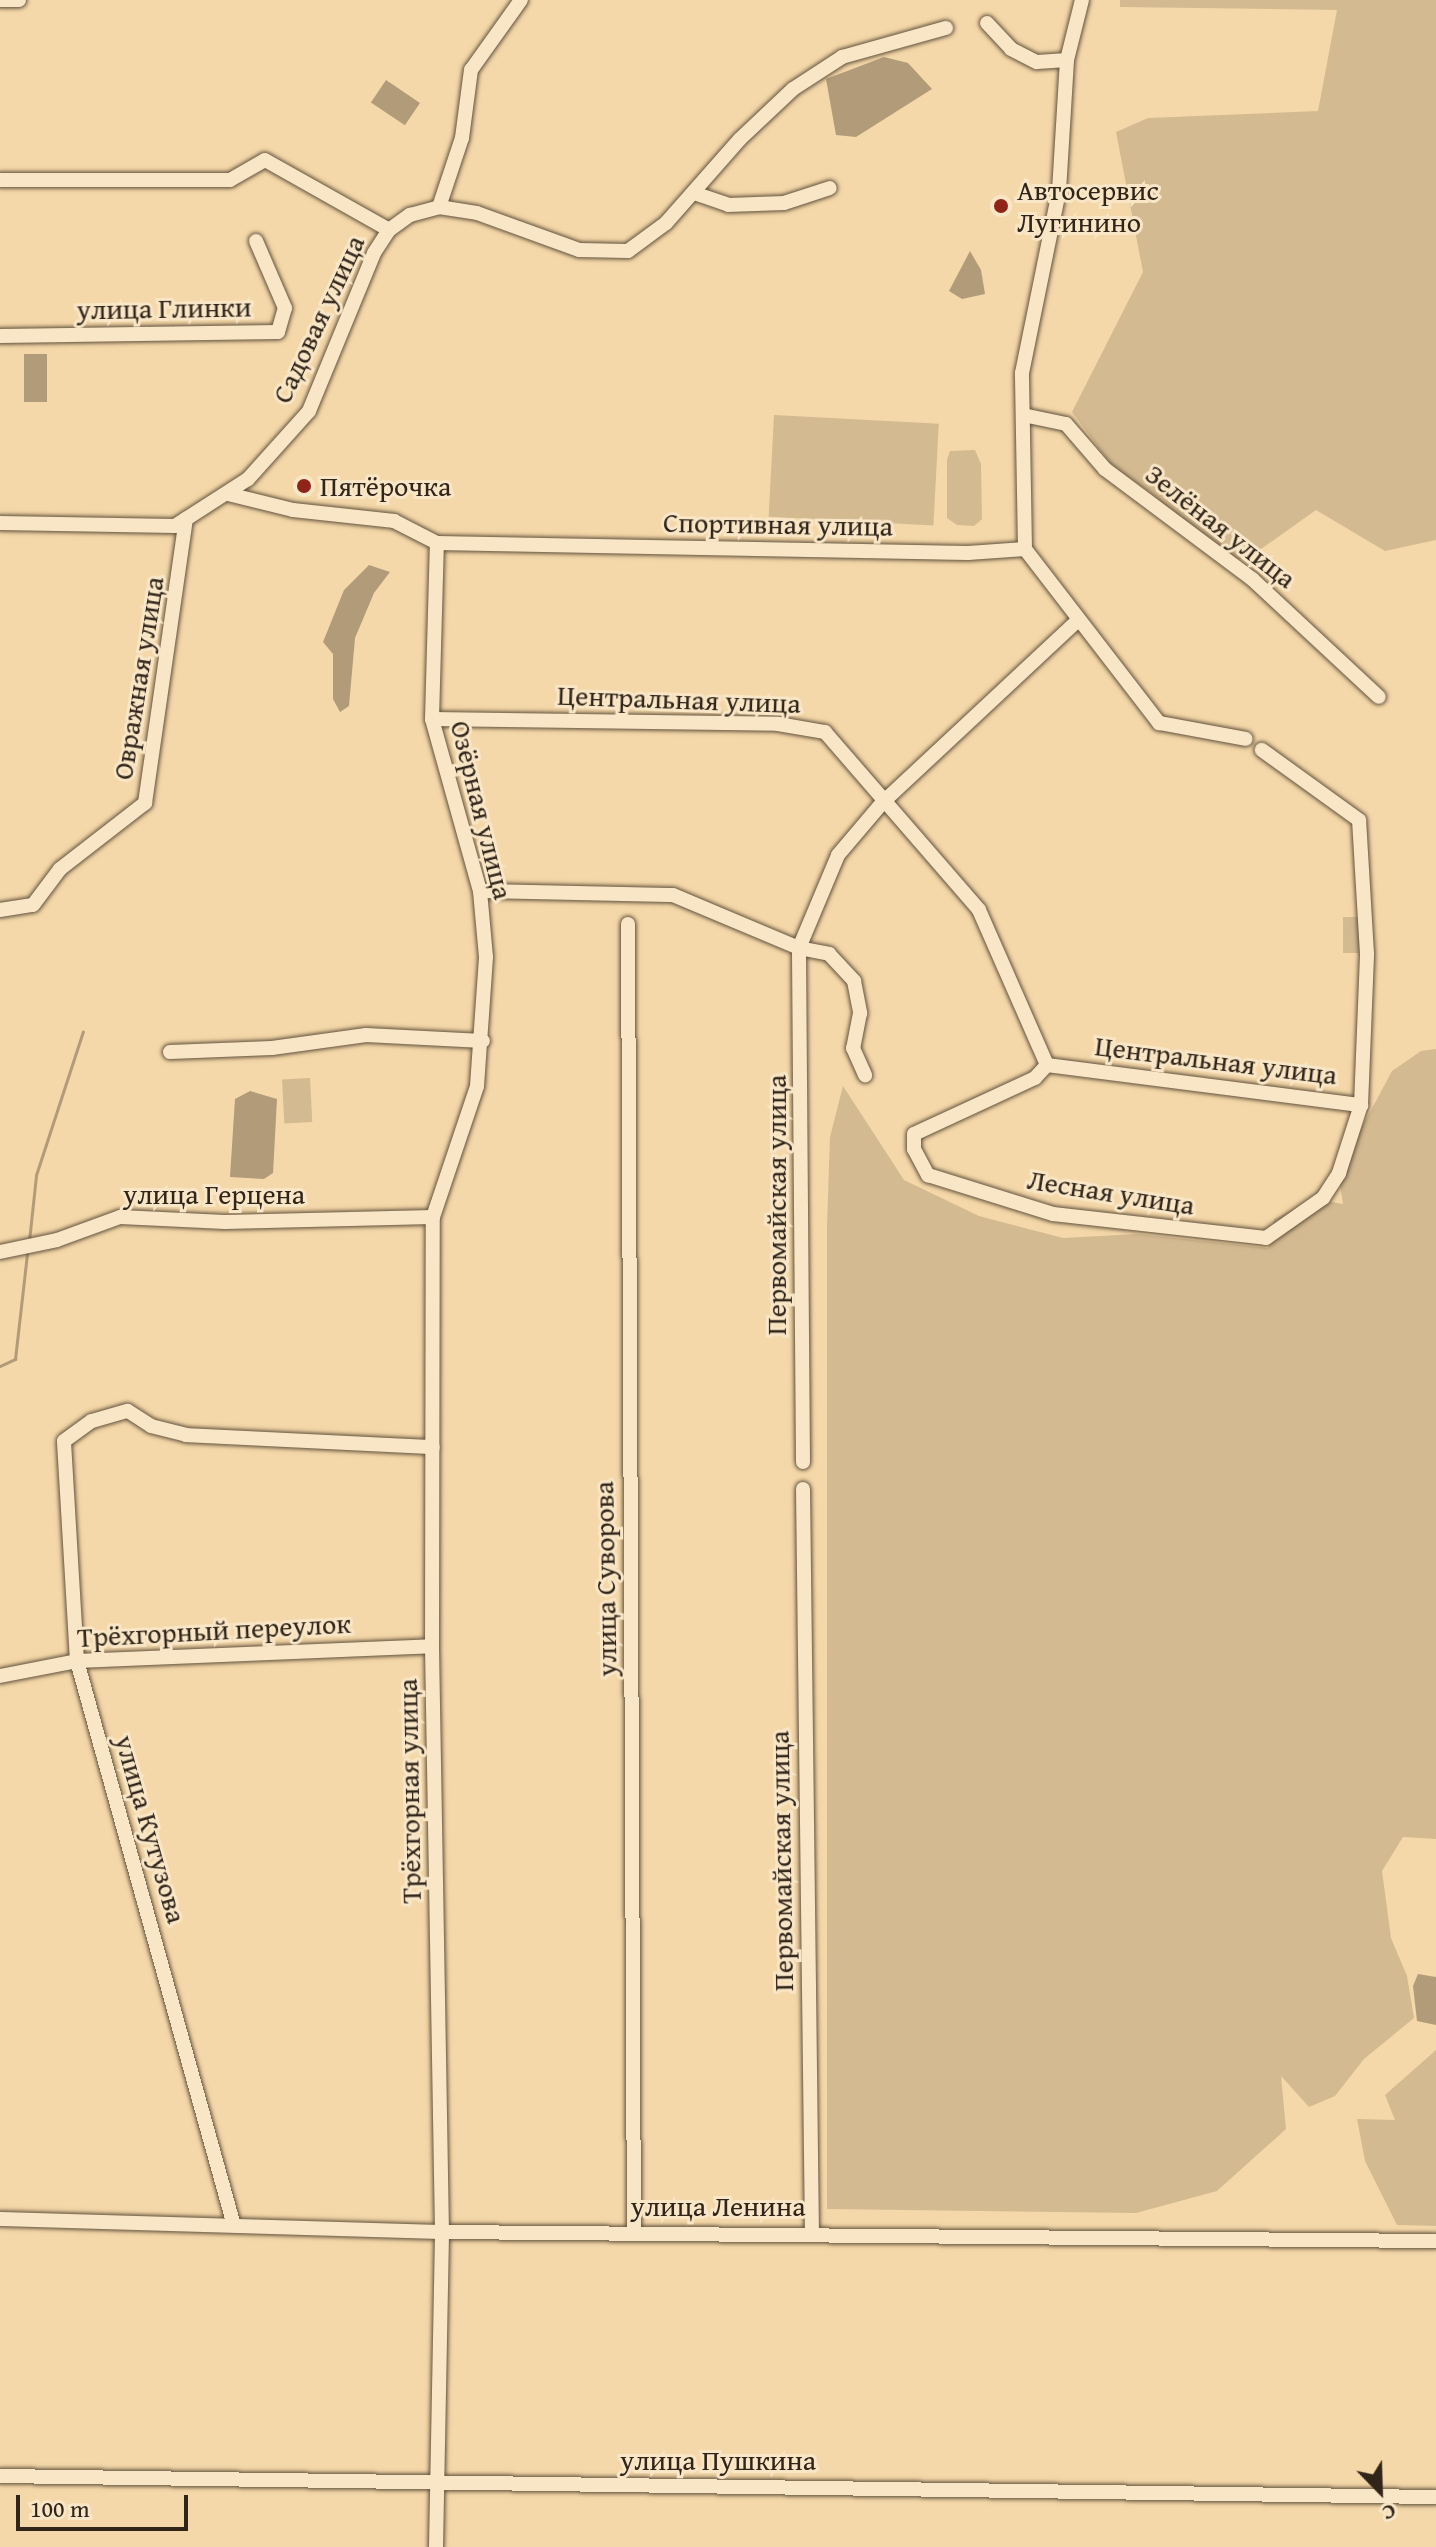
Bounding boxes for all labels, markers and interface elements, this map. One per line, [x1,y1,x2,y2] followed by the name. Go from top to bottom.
[1017,173,1159,239] place label: Автосервис Лугинино
[992,197,1010,215] marker: Автосервис Лугинино
[265,230,371,408] street label: Садовая улица
[76,290,252,326] street label: улица Глинки
[1139,457,1303,595] street label: Зелёная улица
[320,469,451,503] place label: Пятёрочка
[295,477,313,495] marker: Пятёрочка
[663,505,893,543] street label: Спортивная улица
[105,574,171,782] street label: Овражная улица
[557,678,801,720] street label: Центральная улица
[444,717,520,903] street label: Озёрная улица
[1093,1028,1339,1092] street label: Центральная улица
[759,1075,793,1335] street label: Первомайская улица
[1025,1162,1197,1222] street label: Лесная улица
[123,1177,305,1211] street label: улица Герцена
[586,1481,624,1677] street label: улица Суворова
[76,1606,352,1654] street label: Трёхгорный переулок
[390,1678,428,1904] street label: Трёхгорная улица
[762,1730,800,1992] street label: Первомайская улица
[108,1731,194,1927] street label: улица Кутузова
[630,2189,806,2223] street label: улица Ленина
[620,2443,816,2477] street label: улица Пушкина
[1340,2451,1420,2531] north arrow
[20,2479,192,2529] scale bar
[30,2491,90,2526] text: 100 m
[1377,2496,1401,2530] text: С

